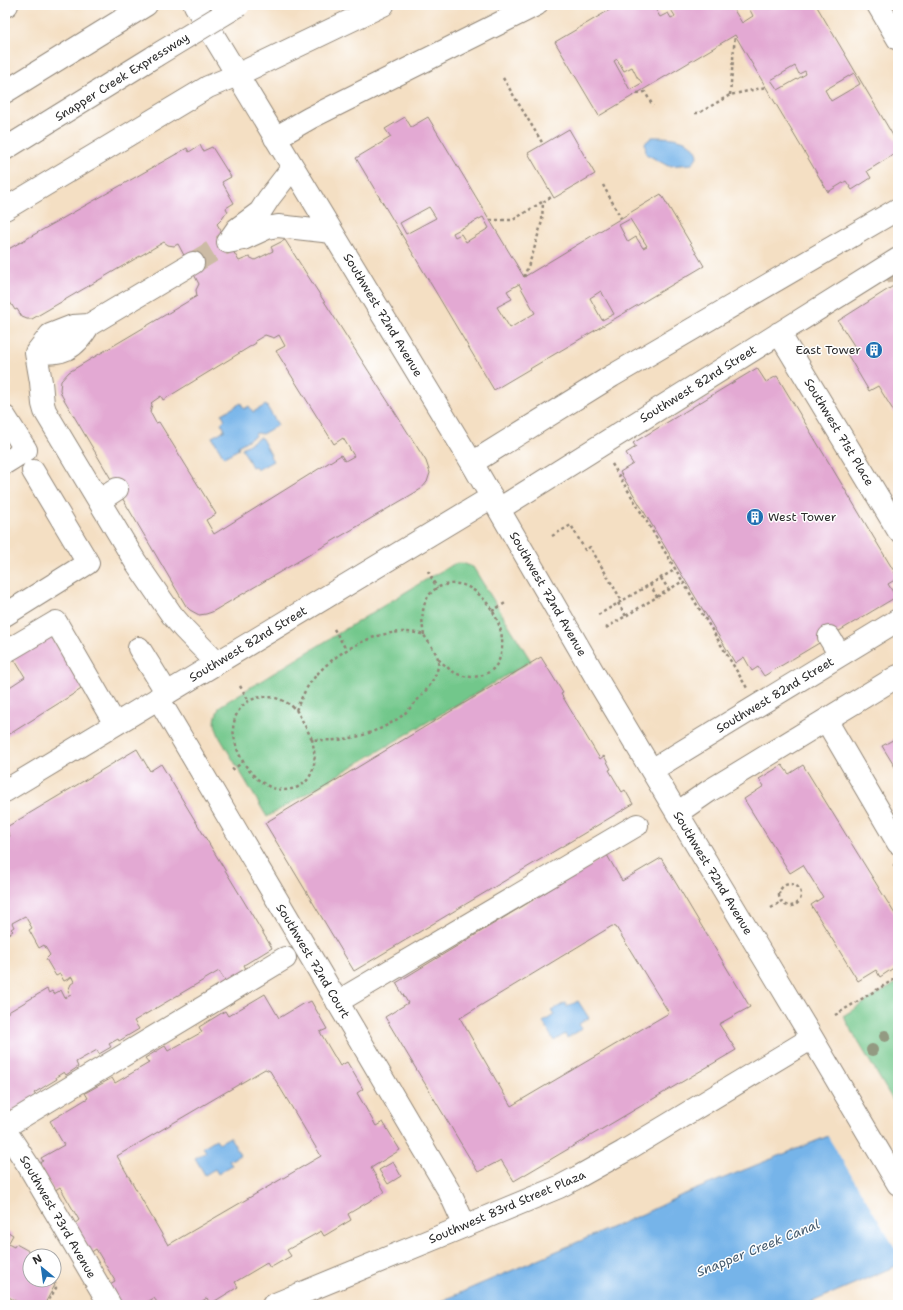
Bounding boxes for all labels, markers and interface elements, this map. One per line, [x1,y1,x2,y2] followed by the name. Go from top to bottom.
[52,29,192,125] street label: Snapper Creek Expressway
[340,250,426,380] street label: Southwest 72nd Avenue
[864,340,884,360] building icon: East Tower
[637,341,759,427] street label: Southwest 82nd Street
[796,342,861,358] place label: East Tower
[801,375,878,489] street label: Southwest 71st Place
[745,507,765,527] building icon: West Tower
[768,509,837,525] place label: West Tower
[506,529,590,659] street label: Southwest 72nd Avenue
[186,602,310,686] street label: Southwest 82nd Street
[713,653,837,737] street label: Southwest 82nd Street
[670,808,756,938] street label: Southwest 72nd Avenue
[272,901,354,1021] street label: Southwest 72nd Court
[16,1153,100,1282] street label: Southwest 73rd Avenue
[426,1166,589,1247] street label: Southwest 83rd Street Plaza
[694,1216,822,1280] water label: Snapper Creek Canal
[22,1248,62,1288] north arrow
[30,1251,45,1268] text: N

